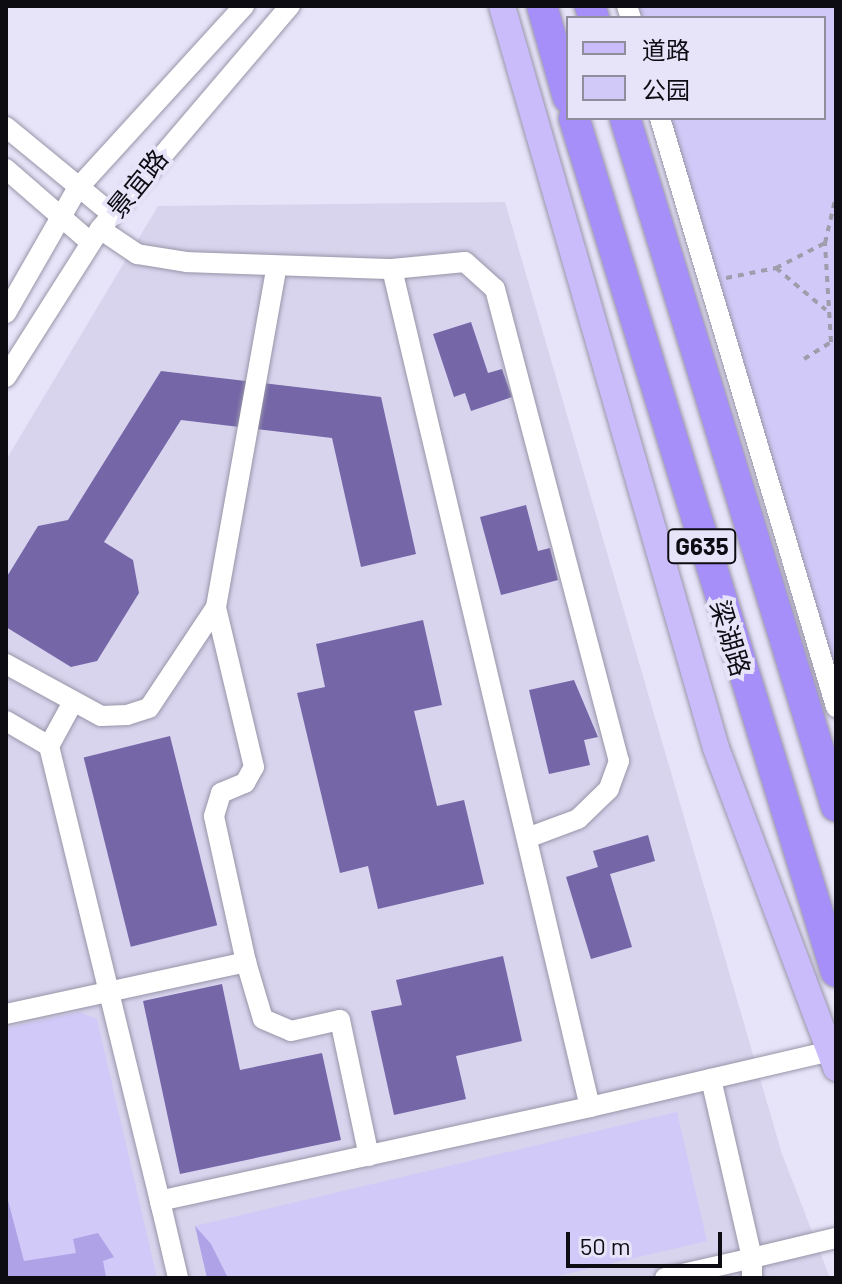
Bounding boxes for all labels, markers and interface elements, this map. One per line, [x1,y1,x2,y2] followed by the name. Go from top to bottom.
[566,16,826,120] legend
[642,35,690,64] text: 道路
[642,75,690,104] text: 公园
[100,143,174,223] street label: 景宜路
[666,526,738,566] road number: G635
[705,596,757,680] street label: 梁湖路
[570,1216,726,1266] scale bar
[580,1231,631,1260] text: 50 m

